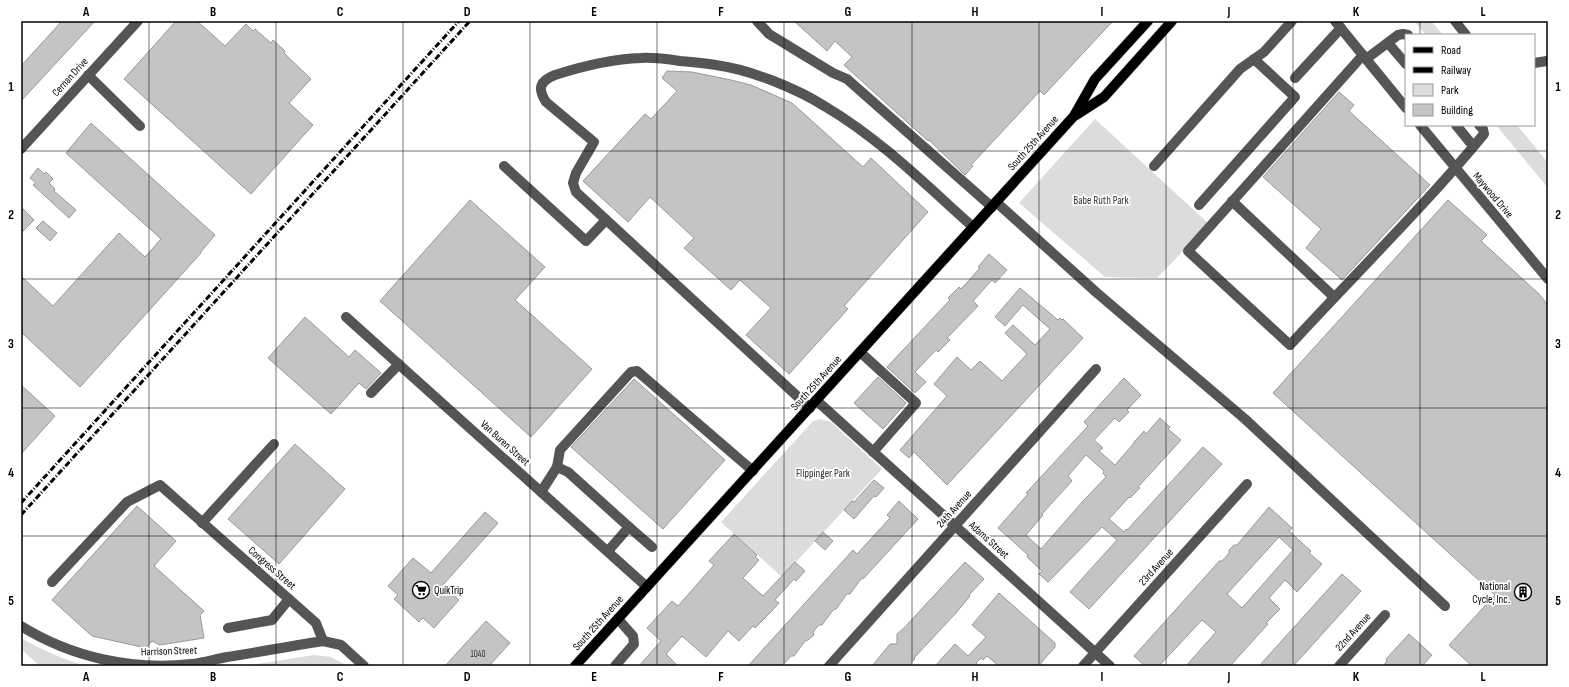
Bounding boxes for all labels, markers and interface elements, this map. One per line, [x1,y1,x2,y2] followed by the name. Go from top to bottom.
[82,4,90,20] text: A
[210,4,216,20] text: B
[337,4,344,20] text: C
[464,4,471,20] text: D
[591,4,597,20] text: E
[718,4,724,20] text: F
[845,4,852,20] text: G
[972,4,979,20] text: H
[1101,4,1104,20] text: I
[1227,4,1231,20] text: J
[1353,4,1360,20] text: K
[1480,4,1486,20] text: L
[1405,34,1535,126] legend
[1441,43,1461,58] text: Road
[49,55,91,99] street label: Cernan Drive
[1441,63,1472,78] text: Railway
[8,79,14,95] text: 1
[1555,79,1561,95] text: 1
[1441,83,1459,98] text: Park
[1441,103,1473,118] text: Building
[1005,113,1061,173] street label: South 25th Avenue
[1470,169,1516,221] street label: Maywood Drive
[1073,194,1130,207] park label: Babe Ruth Park
[8,207,14,223] text: 2
[1555,207,1561,223] text: 2
[8,336,14,352] text: 3
[1555,336,1561,352] text: 3
[788,353,844,413] street label: South 25th Avenue
[478,417,533,469] street label: Van Buren Street
[8,465,14,481] text: 4
[1555,465,1561,481] text: 4
[796,467,851,480] park label: Flippinger Park
[934,488,974,530] street label: 24th Avenue
[966,518,1012,562] street label: Adams Street
[245,544,299,593] street label: Congress Street
[1136,546,1176,588] street label: 23rd Avenue
[411,580,431,600] supermarket icon: QuikTrip
[1472,580,1510,606] place label: National Cycle, Inc.
[1513,582,1533,602] building icon: National Cycle, Inc.
[434,584,464,597] place label: QuikTrip
[8,593,14,609] text: 5
[570,593,626,653] street label: South 25th Avenue
[1555,593,1561,609] text: 5
[1332,610,1374,654] street label: 22nd Avenue
[141,643,198,658] street label: Harrison Street
[471,649,485,660] house number: 1040
[82,669,90,685] text: A
[210,669,216,685] text: B
[337,669,344,685] text: C
[464,669,471,685] text: D
[591,669,597,685] text: E
[718,669,724,685] text: F
[845,669,852,685] text: G
[972,669,979,685] text: H
[1101,669,1104,685] text: I
[1227,669,1231,685] text: J
[1353,669,1360,685] text: K
[1480,669,1486,685] text: L

